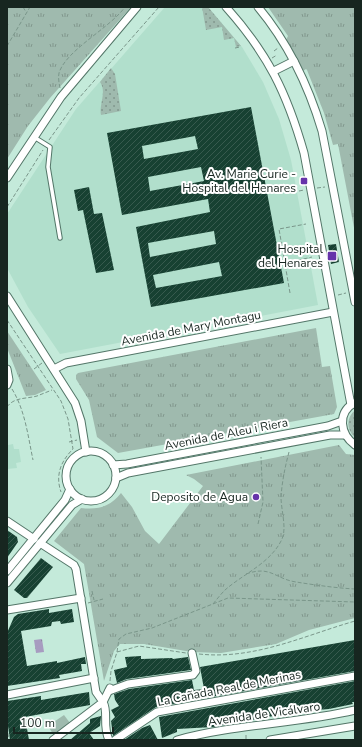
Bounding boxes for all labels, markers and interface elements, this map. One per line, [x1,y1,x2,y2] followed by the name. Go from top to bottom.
[182,166,296,196] place label: Av. Marie Curie - Hospital del Henares
[299,176,309,186] marker: Av. Marie Curie - Hospital del Henares
[258,241,323,271] place label: Hospital del Henares
[326,250,338,262] marker: Hospital del Henares
[120,307,262,349] street label: Avenida de Mary Montagu
[163,414,289,454] street label: Avenida de Aleu i Riera
[151,489,248,505] place label: Deposito de Agua
[251,492,261,502] marker: Deposito de Agua
[156,666,303,710] street label: La Cañada Real de Merinas
[207,698,321,730] street label: Avenida de Vicálvaro
[14,709,113,735] scale bar
[20,715,55,731] text: 100 m

